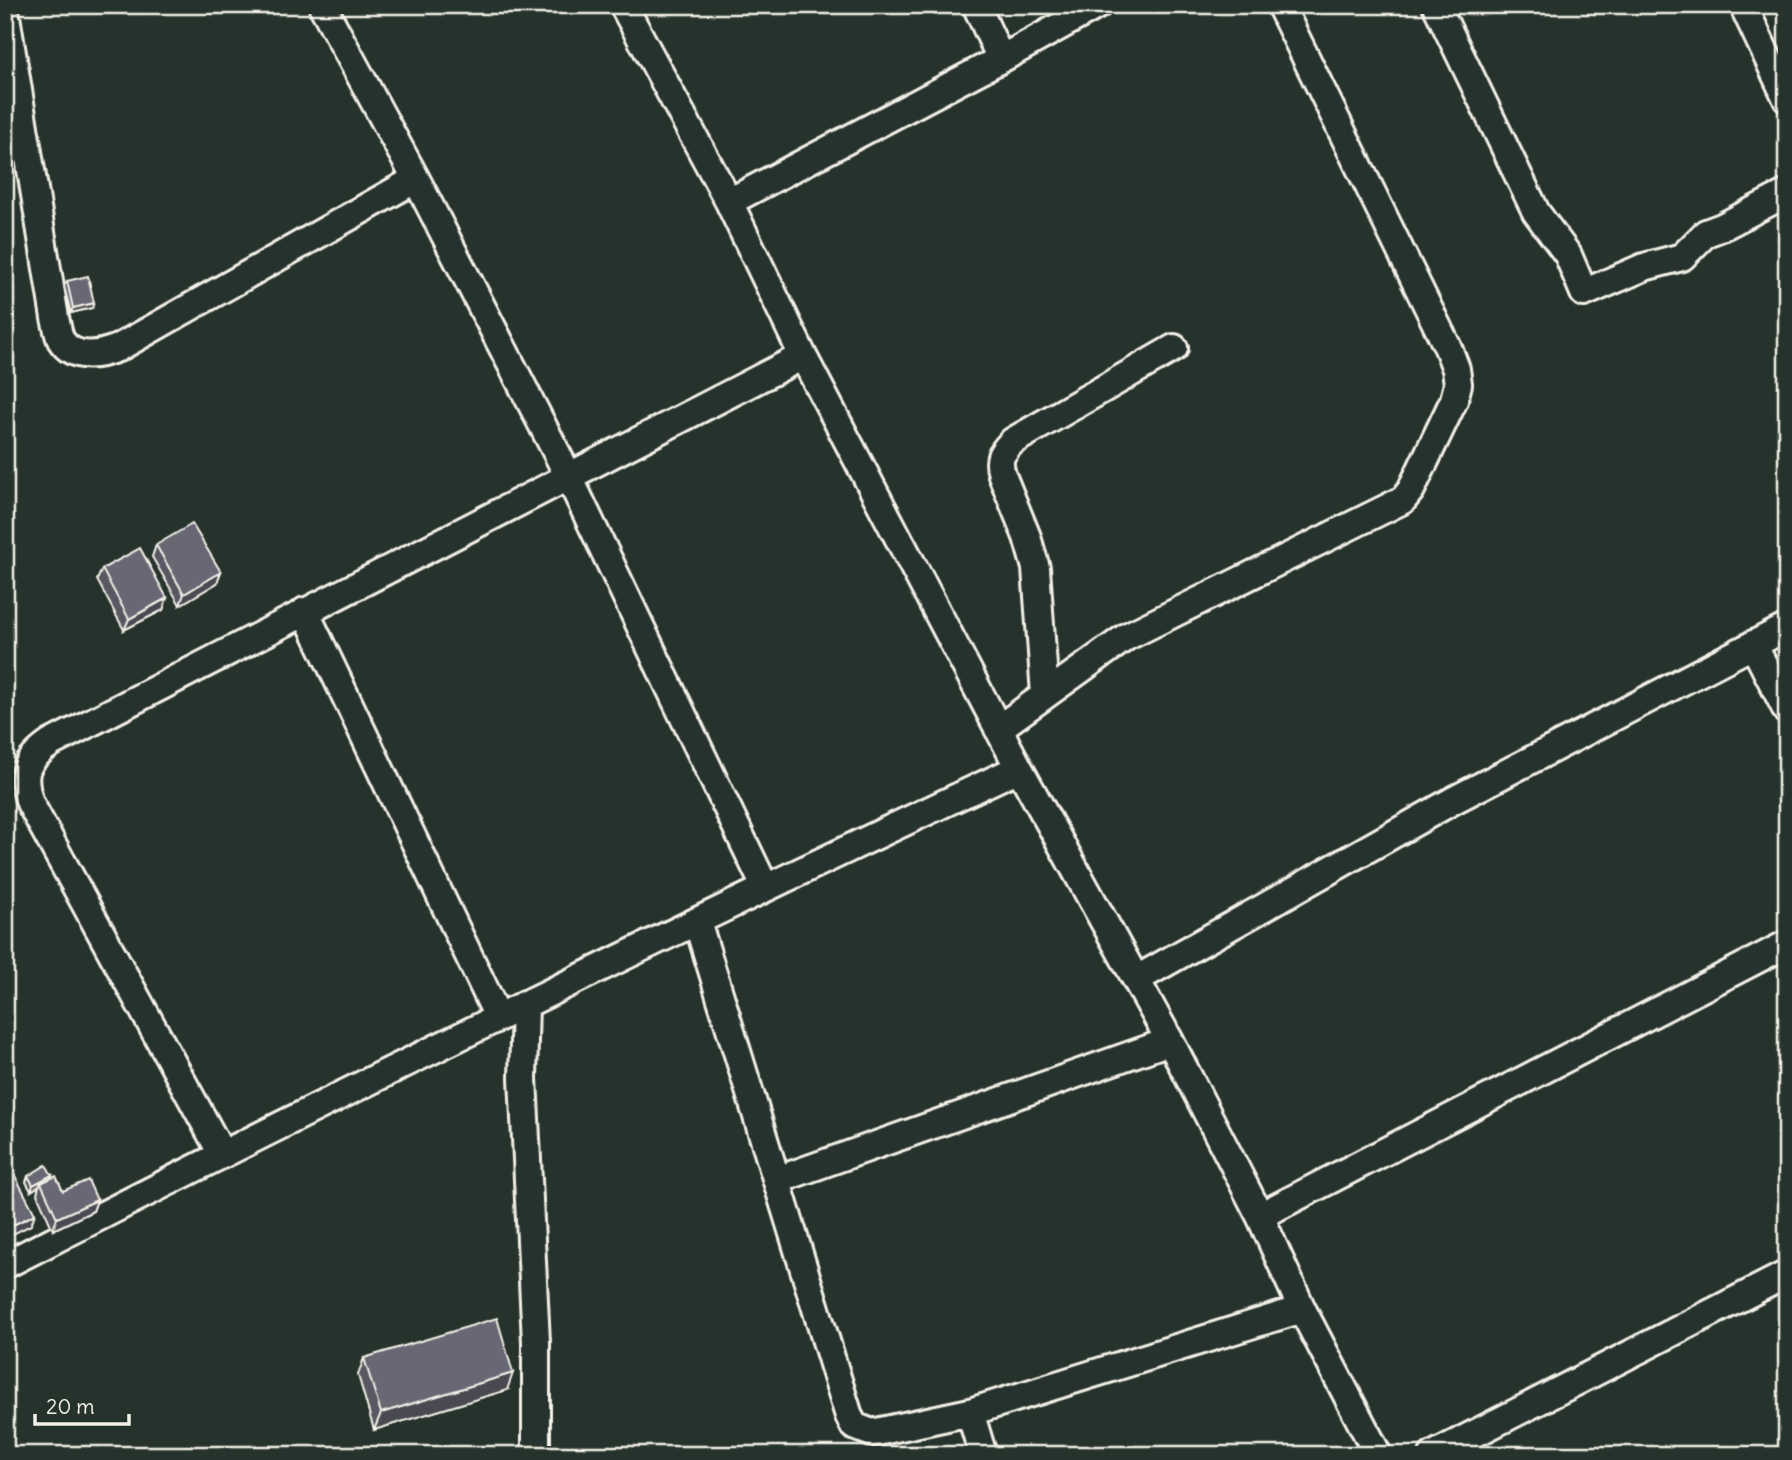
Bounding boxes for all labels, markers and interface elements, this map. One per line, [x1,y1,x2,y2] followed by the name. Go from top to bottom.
[35,1383,130,1427] scale bar
[46,1393,95,1420] text: 20 m

